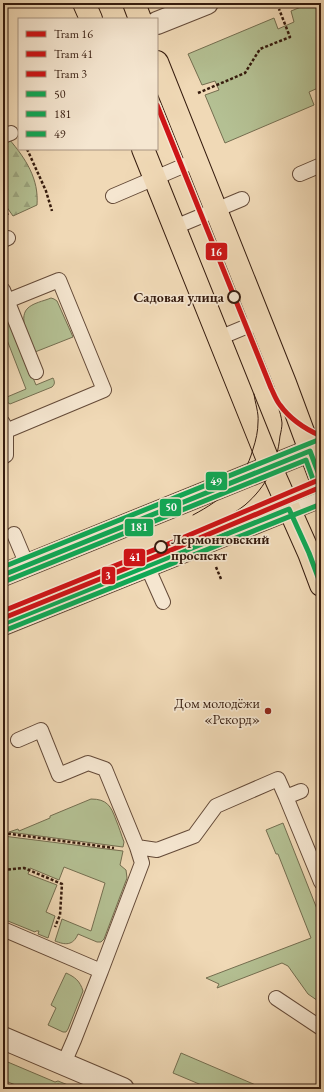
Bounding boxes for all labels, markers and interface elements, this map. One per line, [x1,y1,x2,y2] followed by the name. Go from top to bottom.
[18,18,158,150] legend
[54,26,93,42] text: Tram 16
[54,46,93,62] text: Tram 41
[54,66,87,82] text: Tram 3
[54,86,66,102] text: 50
[54,106,72,122] text: 181
[54,126,66,142] text: 49
[205,242,228,261] line badge: 16
[210,245,222,259] text: 16
[134,288,225,306] place label: Садовая улица
[227,290,241,304] marker: Садовая улица
[205,471,228,491] line badge: 49
[210,474,222,488] text: 49
[159,498,182,517] line badge: 50
[165,500,177,514] text: 50
[124,518,154,537] line badge: 181
[130,520,148,534] text: 181
[171,530,269,564] place label: Лермонтовский проспект
[154,540,168,554] marker: Лермонтовский проспект
[123,548,146,567] line badge: 41
[129,550,141,564] text: 41
[101,566,116,585] line badge: 3
[105,568,111,582] text: 3
[174,694,261,728] place label: Дом молодёжи «Рекорд»
[263,706,273,716] marker: Дом молодёжи «Рекорд»

